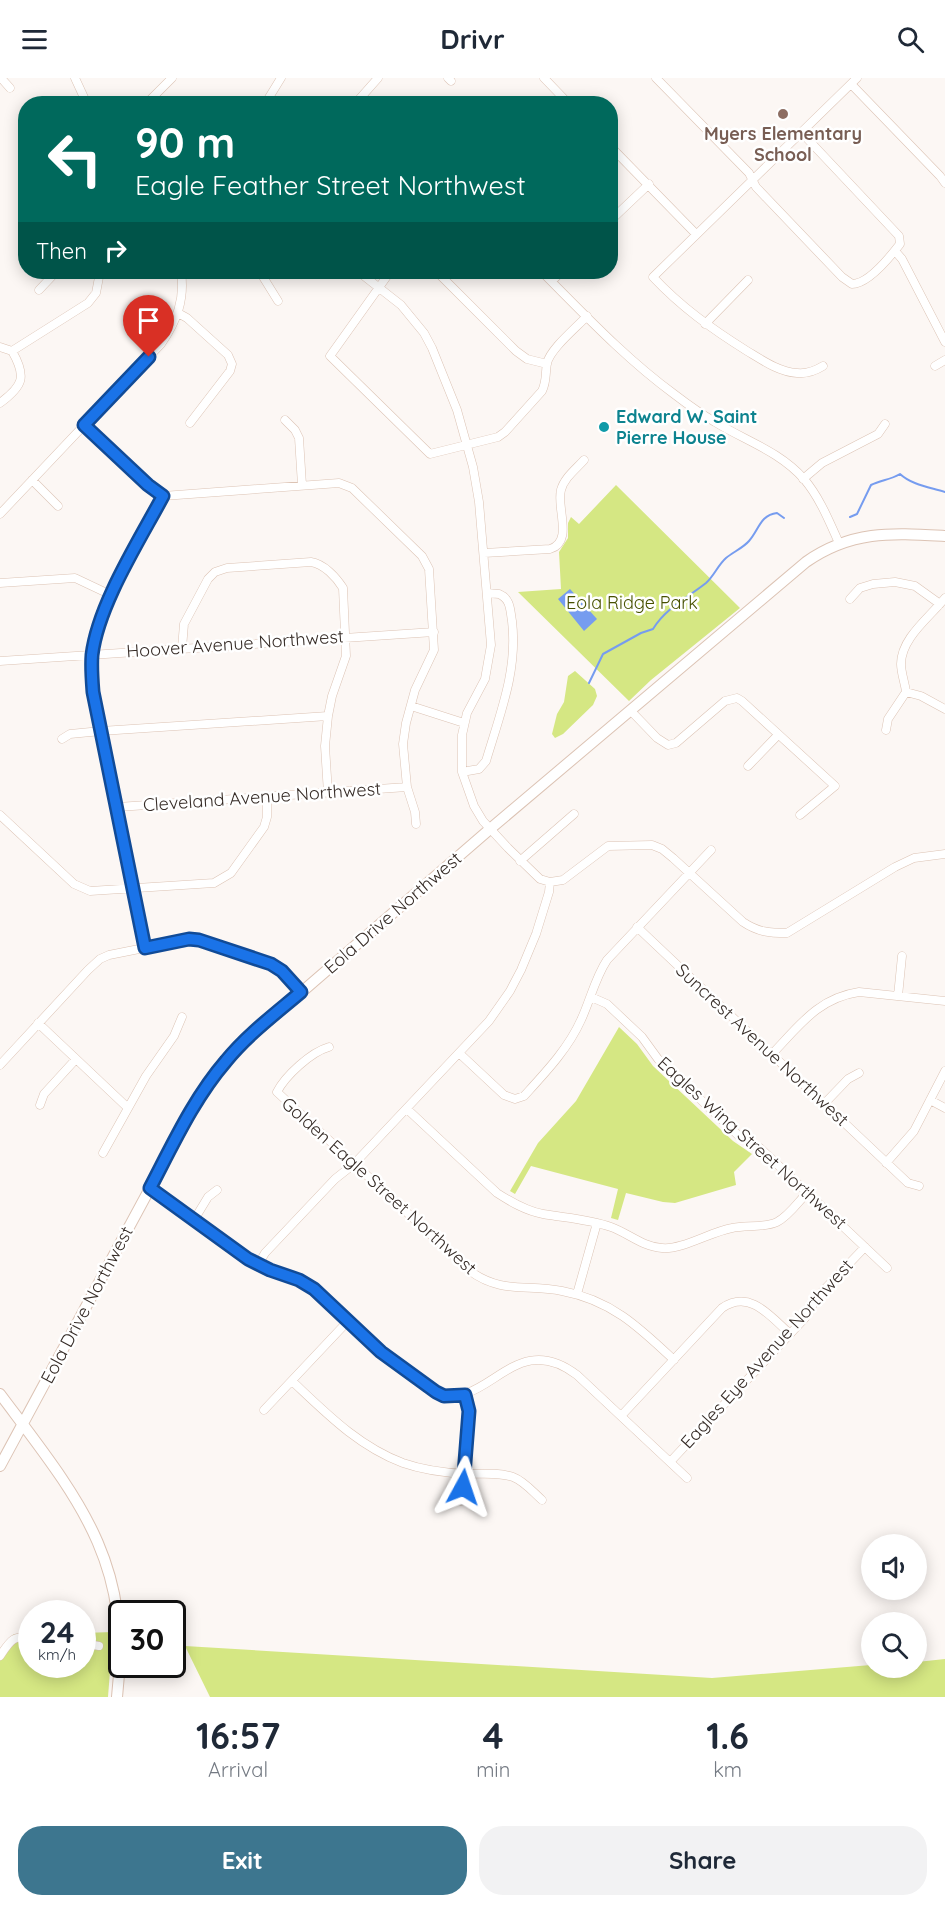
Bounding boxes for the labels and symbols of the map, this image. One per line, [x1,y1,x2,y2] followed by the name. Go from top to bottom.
[776,107,790,121] marker: Myers Elementary School
[704,122,862,166] place label: Myers Elementary School
[123,295,174,357] pin
[616,405,757,449] place label: Edward W. Saint Pierre House
[597,420,611,434] marker: Edward W. Saint Pierre House
[566,591,698,614] park label: Eola Ridge Park
[125,624,345,663] street label: Hoover Avenue Northwest
[142,777,382,816] street label: Cleveland Avenue Northwest
[319,847,466,979] street label: Eola Drive Northwest
[671,958,854,1131] street label: Suncrest Avenue Northwest
[653,1051,852,1234] street label: Eagles Wing Street Northwest
[277,1092,482,1279] street label: Golden Eagle Street Northwest
[35,1222,138,1387] street label: Eola Drive Northwest
[675,1254,858,1453] street label: Eagles Eye Avenue Northwest
[431,1455,495,1519] position arrow
[108,1600,186,1678] speed limit sign: 30

